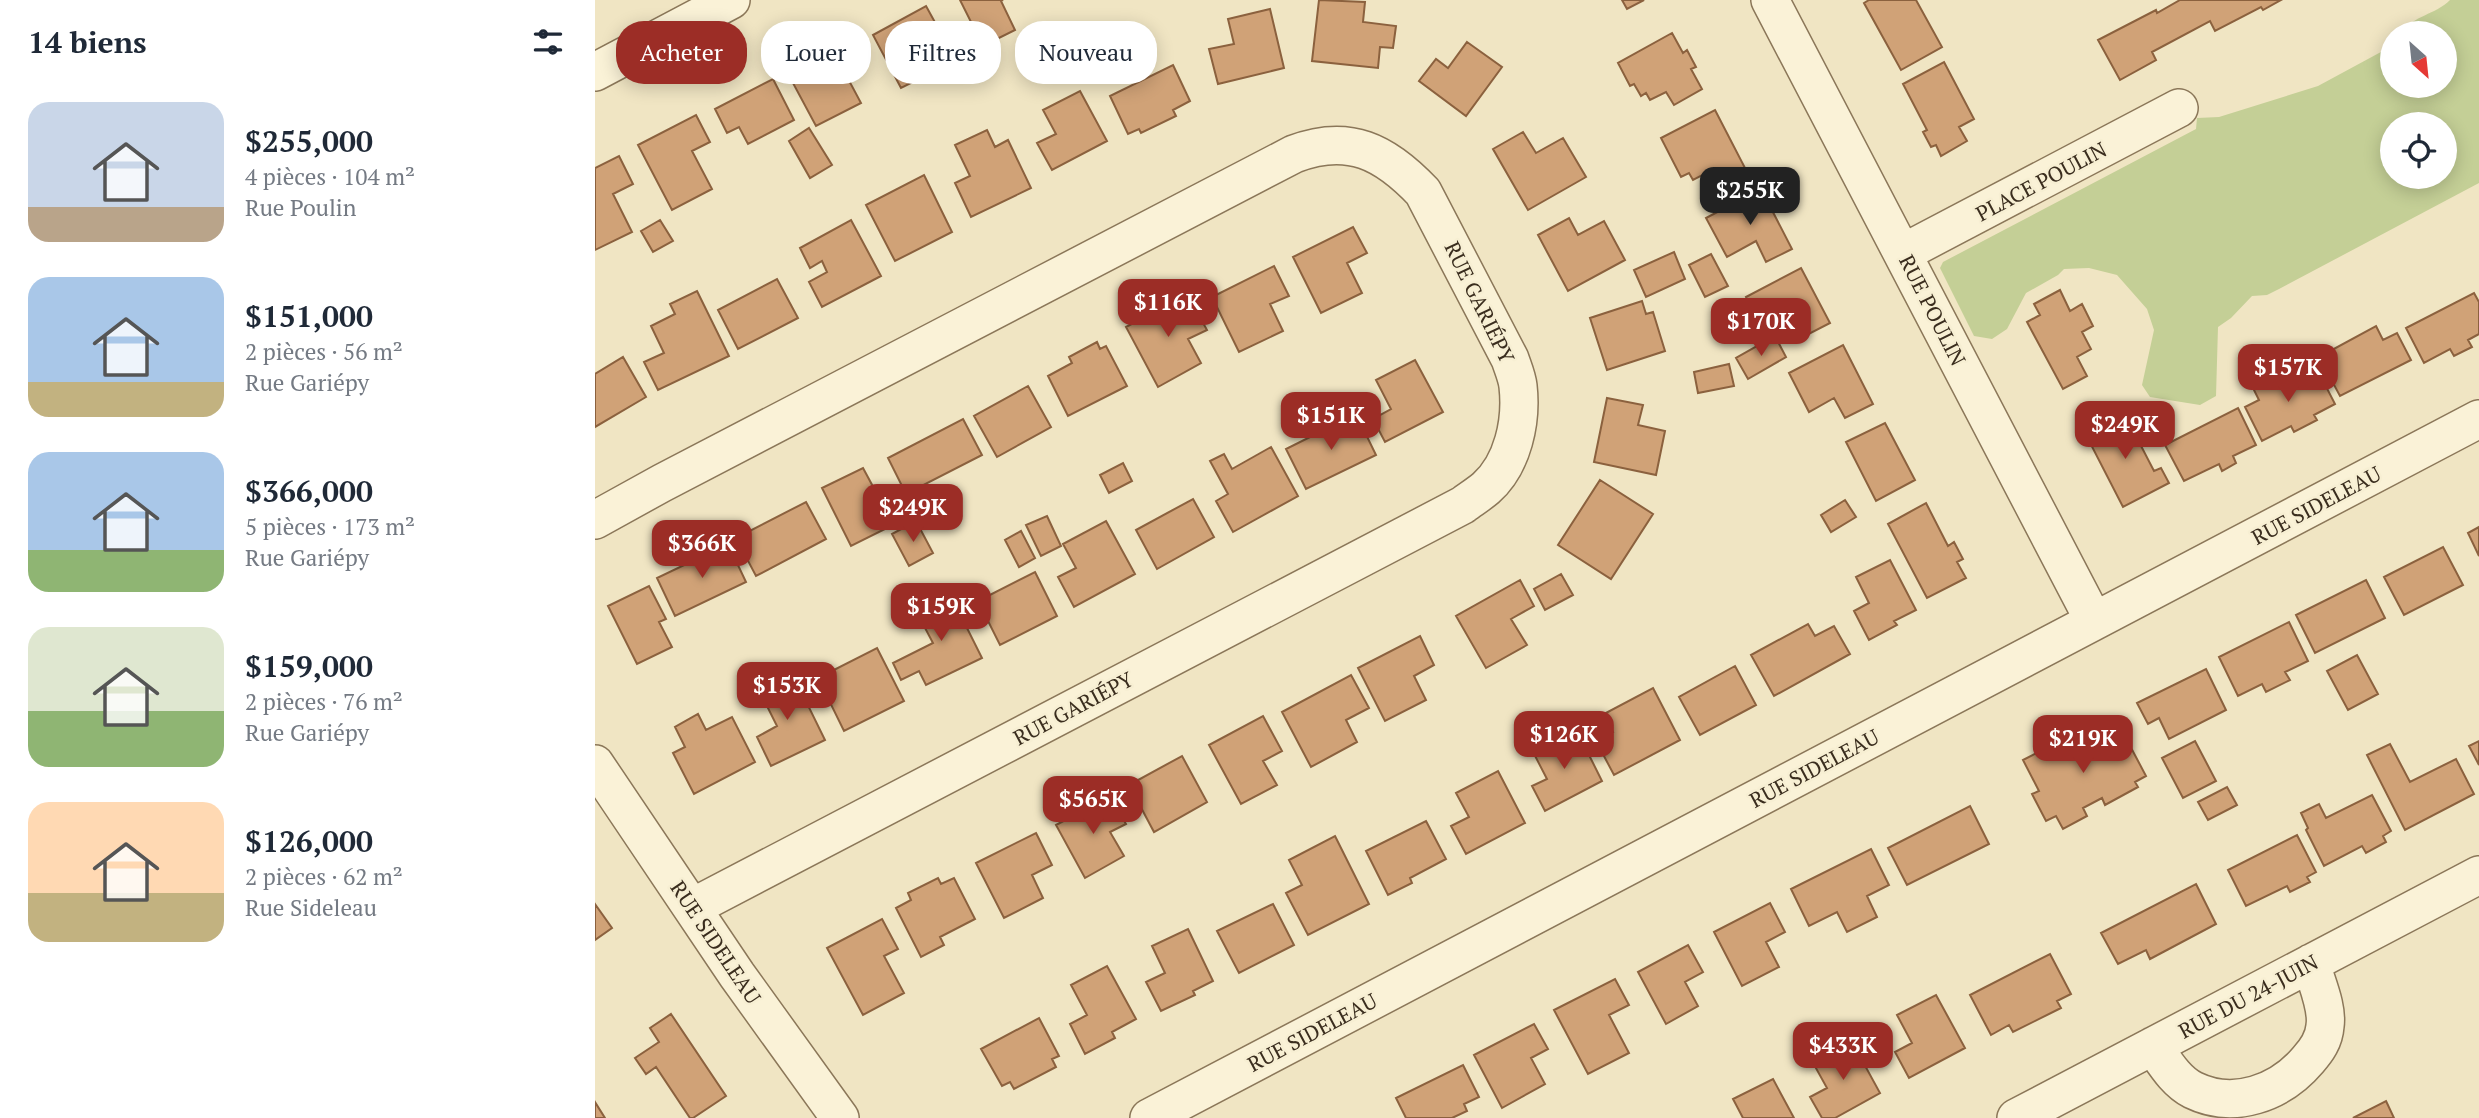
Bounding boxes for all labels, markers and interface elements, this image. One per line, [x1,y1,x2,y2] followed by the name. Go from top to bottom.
[616,21,747,84] chip: Acheter
[761,21,871,84] chip: Louer
[885,21,1001,84] chip: Filtres
[1015,21,1157,84] chip: Nouveau
[2380,21,2457,98] north arrow
[2380,21,2457,189] map controls
[28,22,147,62] text: 14 biens
[529,23,567,61] icon: filters
[2380,112,2457,189] button: locate
[245,121,373,161] text: $255,000
[84,130,168,214] icon: home
[1971,135,2111,227] street label: PLACE POULIN
[245,161,415,192] text: 4 pièces · 104 m²
[1701,168,1799,227] pin: $255K
[1716,174,1784,205] text: $255K
[245,192,356,223] text: Rue Poulin
[1438,237,1522,368] street label: RUE GARIÉPY
[1893,250,1973,370] street label: RUE POULIN
[1119,280,1217,339] pin: $116K
[1134,286,1202,317] text: $116K
[245,296,373,336] text: $151,000
[1712,298,1810,358] pin: $170K
[84,305,168,389] icon: home
[1727,305,1795,336] text: $170K
[245,336,403,367] text: 2 pièces · 56 m²
[2239,344,2337,404] pin: $157K
[2254,351,2322,382] text: $157K
[245,367,369,398] text: Rue Gariépy
[1282,392,1380,452] pin: $151K
[1297,399,1365,430] text: $151K
[2076,402,2174,461] pin: $249K
[2091,408,2159,439] text: $249K
[2246,459,2386,551] street label: RUE SIDELEAU
[245,471,373,511] text: $366,000
[84,480,168,564] icon: home
[864,484,962,544] pin: $249K
[879,491,947,522] text: $249K
[245,511,415,542] text: 5 pièces · 173 m²
[653,520,751,580] pin: $366K
[668,527,736,558] text: $366K
[245,542,369,573] text: Rue Gariépy
[892,584,990,643] pin: $159K
[907,590,975,621] text: $159K
[245,646,373,686] text: $159,000
[84,655,168,739] icon: home
[738,662,836,722] pin: $153K
[1008,664,1138,751] street label: RUE GARIÉPY
[753,669,821,700] text: $153K
[245,686,403,717] text: 2 pièces · 76 m²
[1515,712,1613,771] pin: $126K
[2034,716,2132,775] pin: $219K
[245,717,369,748] text: Rue Gariépy
[1530,718,1598,749] text: $126K
[1744,722,1884,814] street label: RUE SIDELEAU
[2049,722,2117,753] text: $219K
[1044,776,1142,836] pin: $565K
[1059,783,1127,814] text: $565K
[245,821,373,861] text: $126,000
[84,830,168,914] icon: home
[245,861,403,892] text: 2 pièces · 62 m²
[664,875,768,1009] street label: RUE SIDELEAU
[245,892,377,923] text: Rue Sideleau
[2173,947,2323,1045] street label: RUE DU 24-JUIN
[1242,986,1382,1078] street label: RUE SIDELEAU
[1794,1023,1892,1082] pin: $433K
[1809,1029,1877,1060] text: $433K

